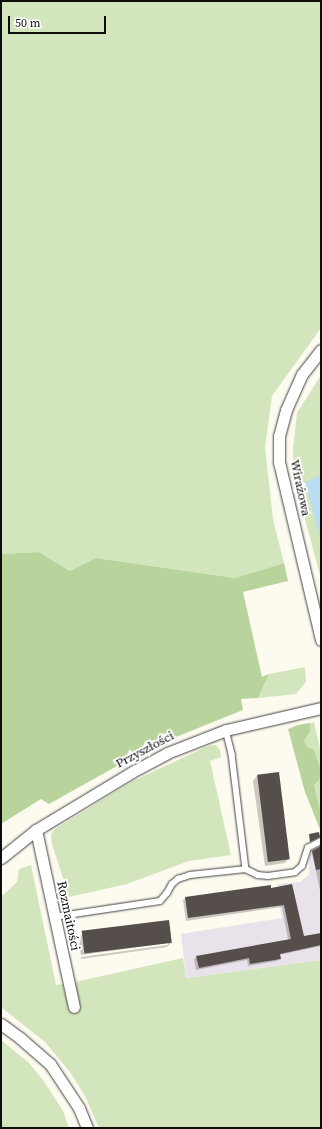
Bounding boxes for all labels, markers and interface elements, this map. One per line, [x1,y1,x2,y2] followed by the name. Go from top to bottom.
[10,8,108,34] scale bar
[15,15,41,31] text: 50 m
[286,458,314,518] street label: Wirażowa
[113,728,177,772] street label: Przyszłości
[53,880,83,952] street label: Rozmaitości

